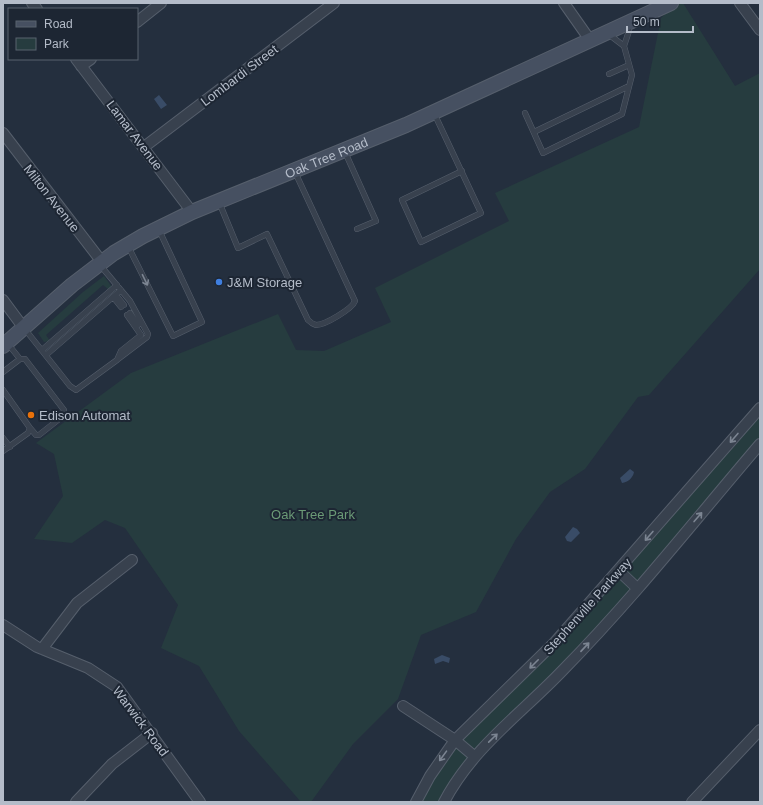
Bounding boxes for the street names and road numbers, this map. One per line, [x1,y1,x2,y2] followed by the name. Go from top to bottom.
[198,41,281,109] street label: Lombardi Street
[103,97,166,173] street label: Lamar Avenue
[283,134,370,181] street label: Oak Tree Road
[21,162,83,235] street label: Milton Avenue
[540,555,635,658] street label: Stephenville Parkway
[110,684,172,759] street label: Warwick Road

